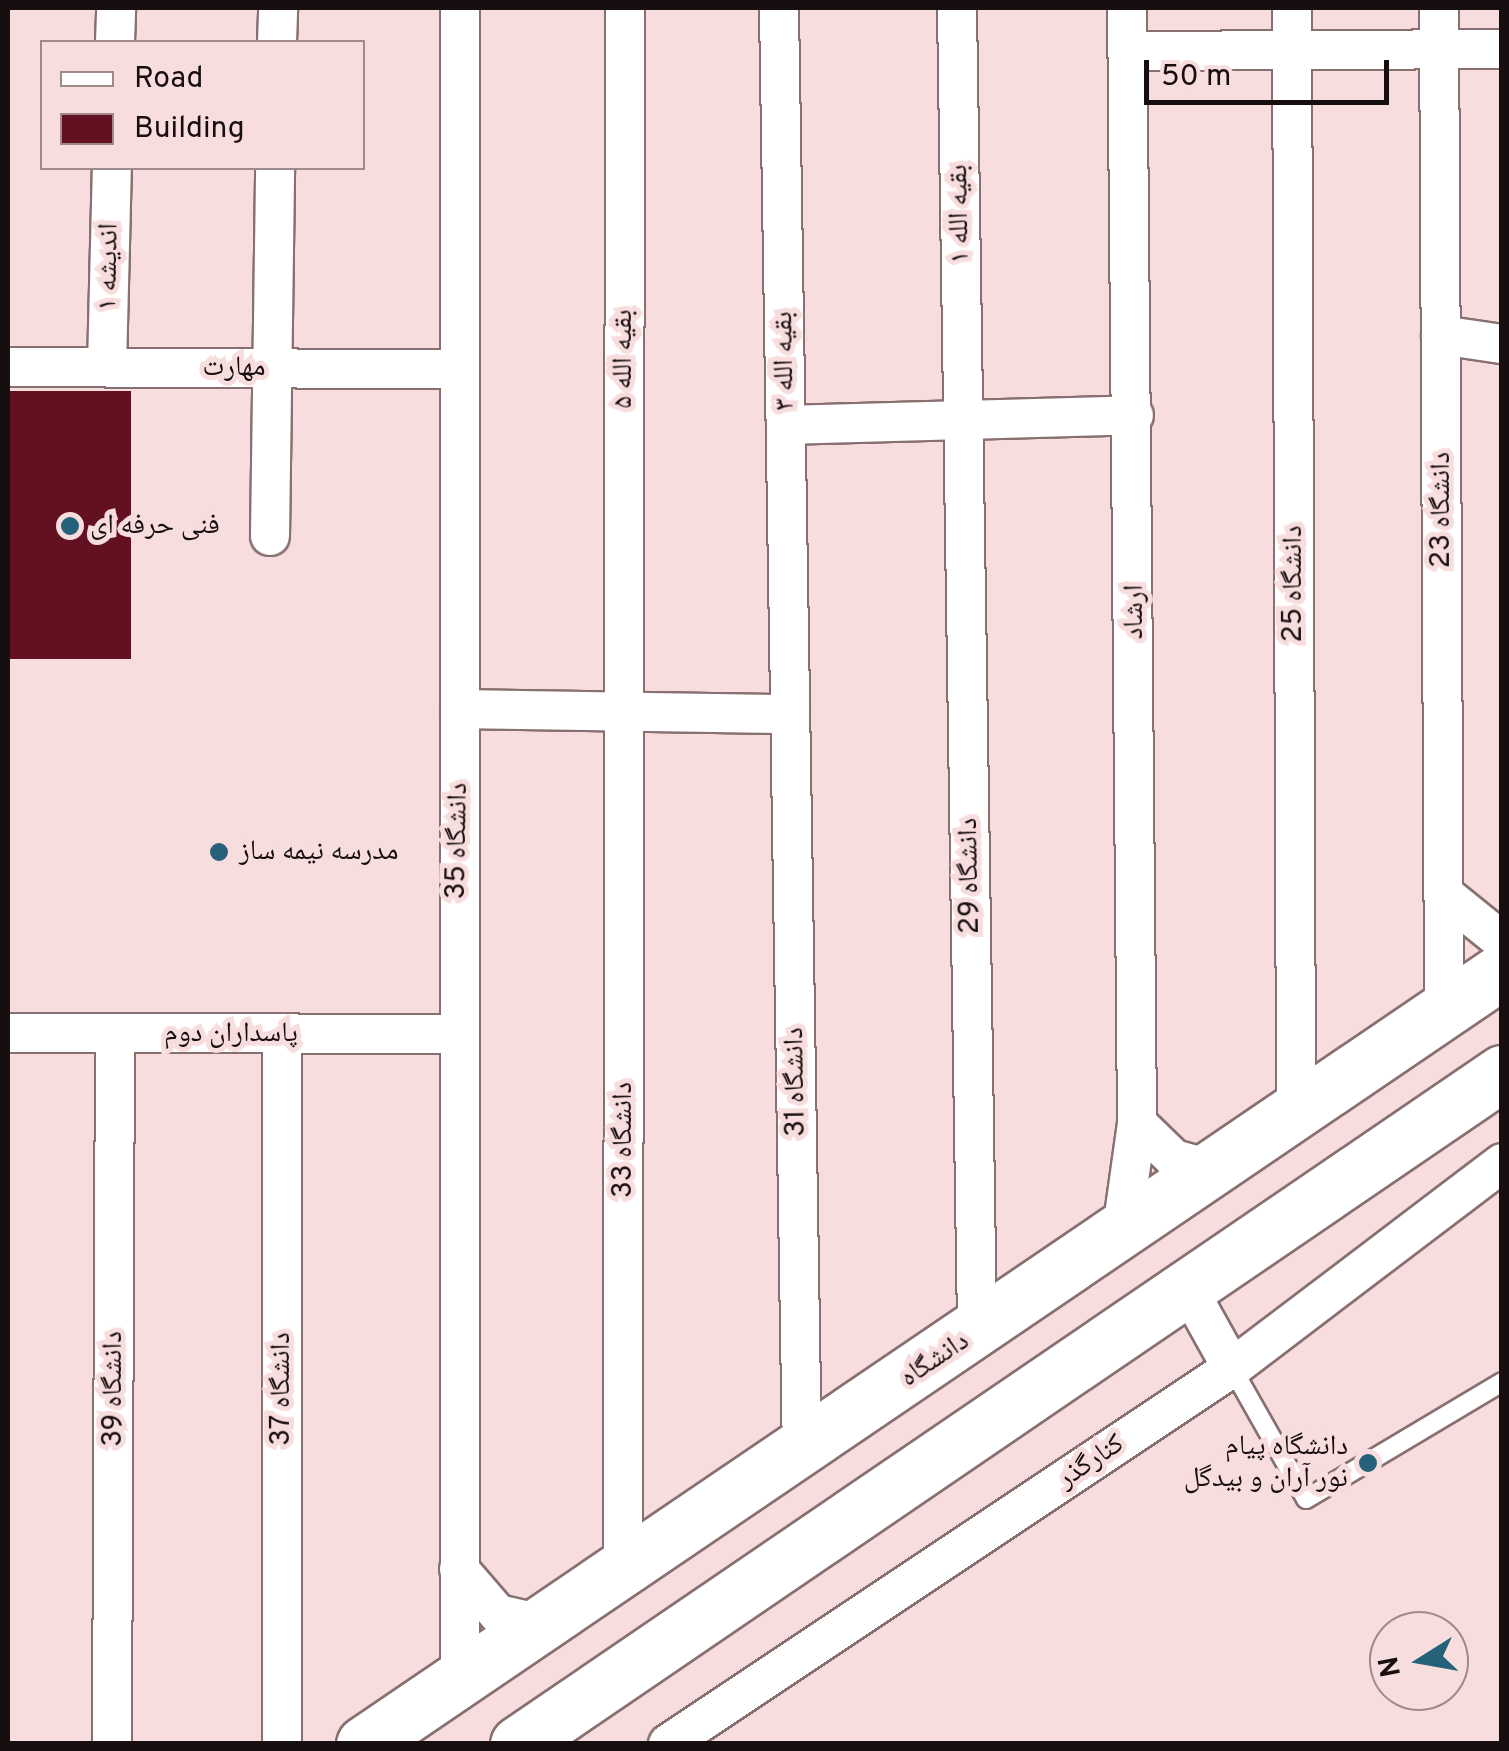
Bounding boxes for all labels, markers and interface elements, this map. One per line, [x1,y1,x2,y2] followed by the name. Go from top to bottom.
[40,40,365,170] legend
[1149,40,1394,102] scale bar
[1161,59,1231,96] text: 50 m
[134,61,203,98] text: Road
[134,111,245,148] text: Building
[942,164,978,264] street label: بقیه الله ۱
[91,223,127,311] street label: اندیشه ۱
[607,309,641,409] street label: بقیه الله ۵
[767,311,803,411] street label: بقیه الله ۳
[203,351,265,385] street label: مهارت
[1425,452,1459,568] street label: دانشگاه 23
[90,509,220,543] place label: فنی حرفه ای
[59,515,81,537] marker: فنی حرفه ای
[1277,526,1311,642] street label: دانشگاه 25
[1118,585,1152,639] street label: ارشاد
[440,782,476,900] street label: دانشگاه 35
[952,818,988,934] street label: دانشگاه 29
[239,835,398,869] place label: مدرسه نیمه ساز
[208,841,230,863] marker: مدرسه نیمه ساز
[164,1017,298,1051] street label: پاسداران دوم
[778,1027,814,1137] street label: دانشگاه 31
[607,1082,641,1198] street label: دانشگاه 33
[894,1325,976,1395] street label: دانشگاه
[97,1331,131,1447] street label: دانشگاه 39
[265,1332,299,1446] street label: دانشگاه 37
[1051,1428,1131,1496] street label: کنارگذر
[1184,1430,1348,1496] place label: دانشگاه پیام نور آران و بیدگل
[1357,1452,1379,1474] marker: دانشگاه پیام نور آران و بیدگل
[1369,1611,1469,1711] north arrow
[1372,1653,1411,1680] text: N

